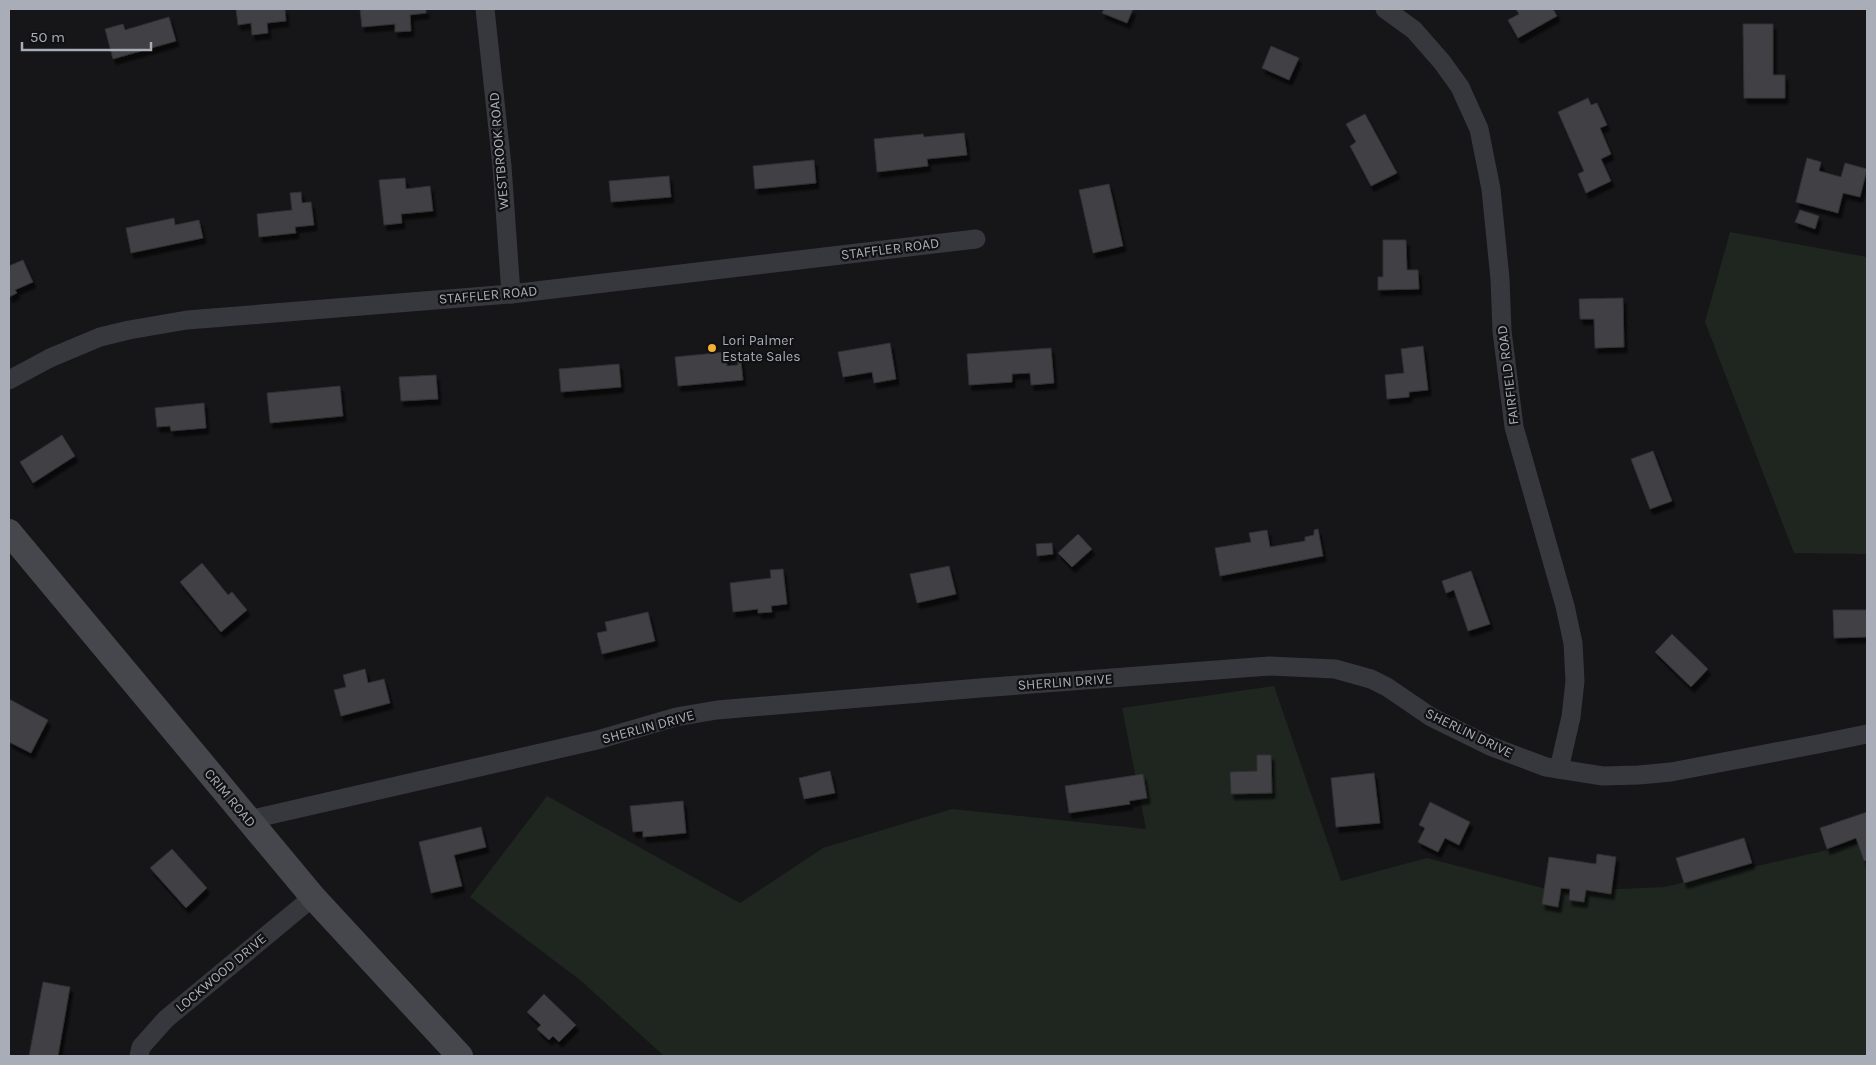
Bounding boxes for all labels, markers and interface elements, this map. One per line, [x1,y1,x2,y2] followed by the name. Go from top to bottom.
[22,20,151,52] scale bar
[30,28,65,46] text: 50 m
[485,92,513,210] street label: WESTBROOK ROAD
[840,235,940,263] street label: STAFFLER ROAD
[438,282,538,308] street label: STAFFLER ROAD
[1493,324,1523,426] street label: FAIRFIELD ROAD
[722,332,801,365] place label: Lori Palmer Estate Sales
[706,342,718,354] marker: Lori Palmer Estate Sales
[1017,670,1113,694] street label: SHERLIN DRIVE
[1423,705,1515,761] street label: SHERLIN DRIVE
[600,706,696,748] street label: SHERLIN DRIVE
[201,765,259,831] street label: CRIM ROAD
[172,930,270,1016] street label: LOCKWOOD DRIVE

